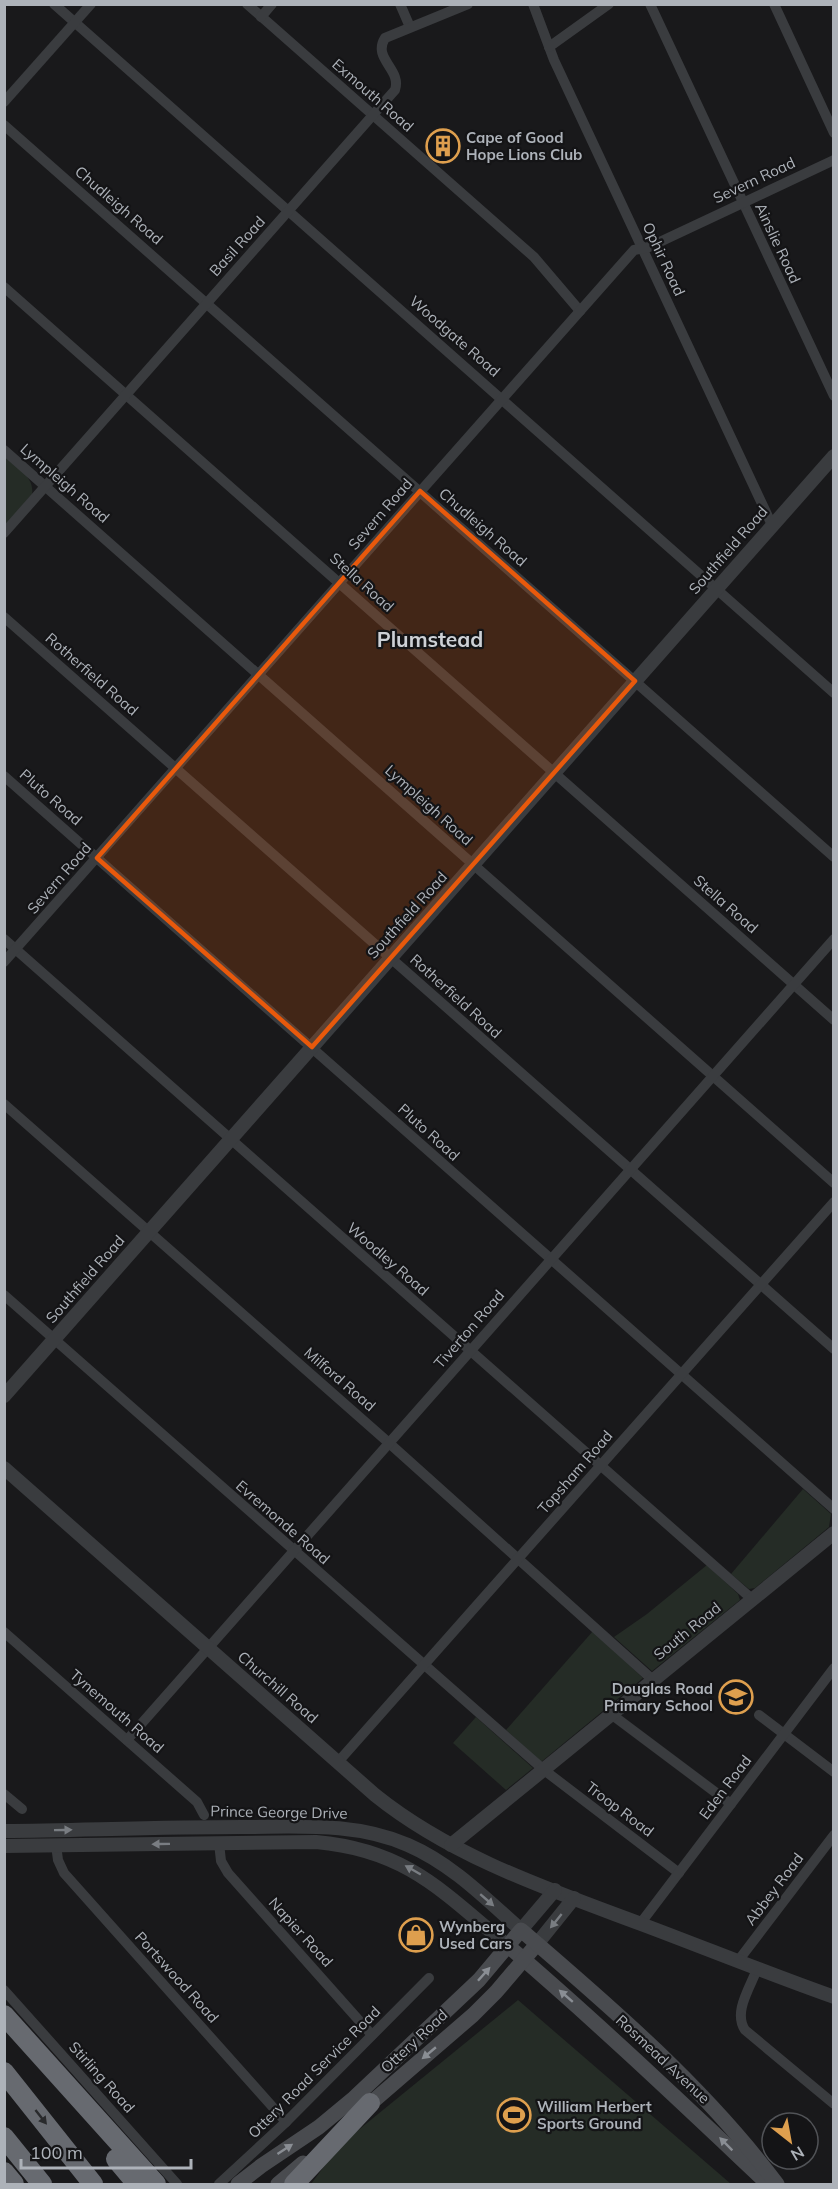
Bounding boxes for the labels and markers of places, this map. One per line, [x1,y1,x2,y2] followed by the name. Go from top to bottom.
[425,128,461,164] building icon: Cape of Good Hope Lions Club
[466,128,582,164] place label: Cape of Good Hope Lions Club
[604,1679,713,1715] place label: Douglas Road Primary School
[718,1679,754,1715] school or university icon: Douglas Road Primary School
[398,1917,434,1953] shop icon: Wynberg Used Cars
[439,1917,512,1953] place label: Wynberg Used Cars
[496,2097,532,2133] sports icon: William Herbert Sports Ground
[537,2097,652,2133] place label: William Herbert Sports Ground

